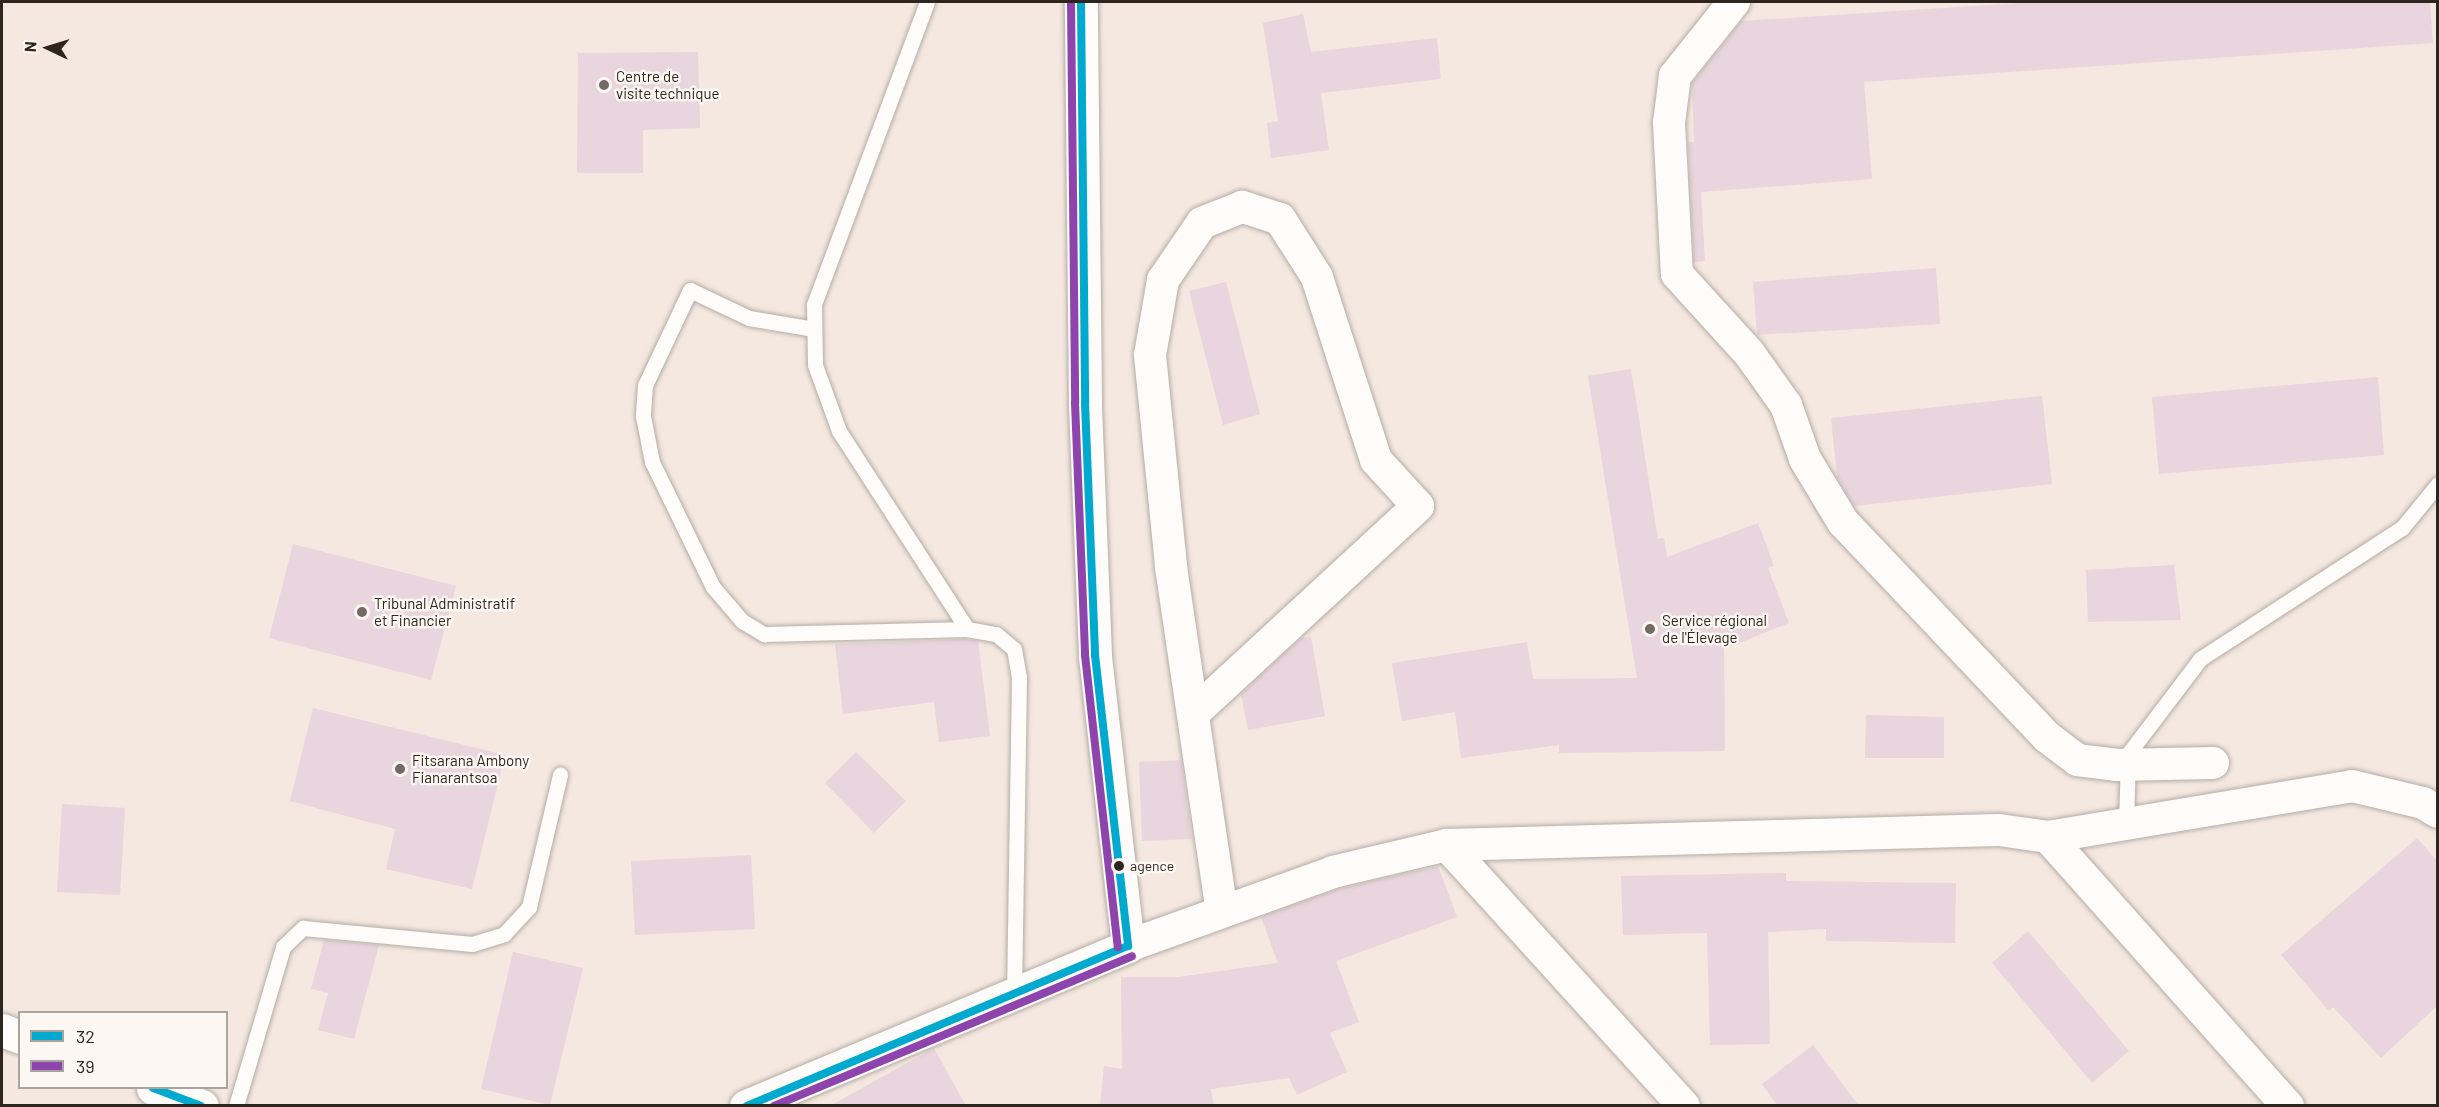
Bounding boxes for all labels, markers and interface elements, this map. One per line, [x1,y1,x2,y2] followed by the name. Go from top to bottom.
[18,18,78,78] north arrow
[20,41,39,53] text: N
[616,67,720,102] place label: Centre de visite technique
[597,78,611,92] marker: Centre de visite technique
[374,594,515,629] place label: Tribunal Administratif et Financier
[355,605,369,619] marker: Tribunal Administratif et Financier
[1662,611,1767,646] place label: Service régional de l'Élevage
[1643,622,1657,636] marker: Service régional de l'Élevage
[412,751,529,786] place label: Fitsarana Ambony Fianarantsoa
[393,762,407,776] marker: Fitsarana Ambony Fianarantsoa
[1130,858,1174,874] place label: agence
[1113,860,1125,872] marker: agence
[18,1011,228,1089] legend
[76,1025,95,1047] text: 32
[76,1055,95,1077] text: 39

